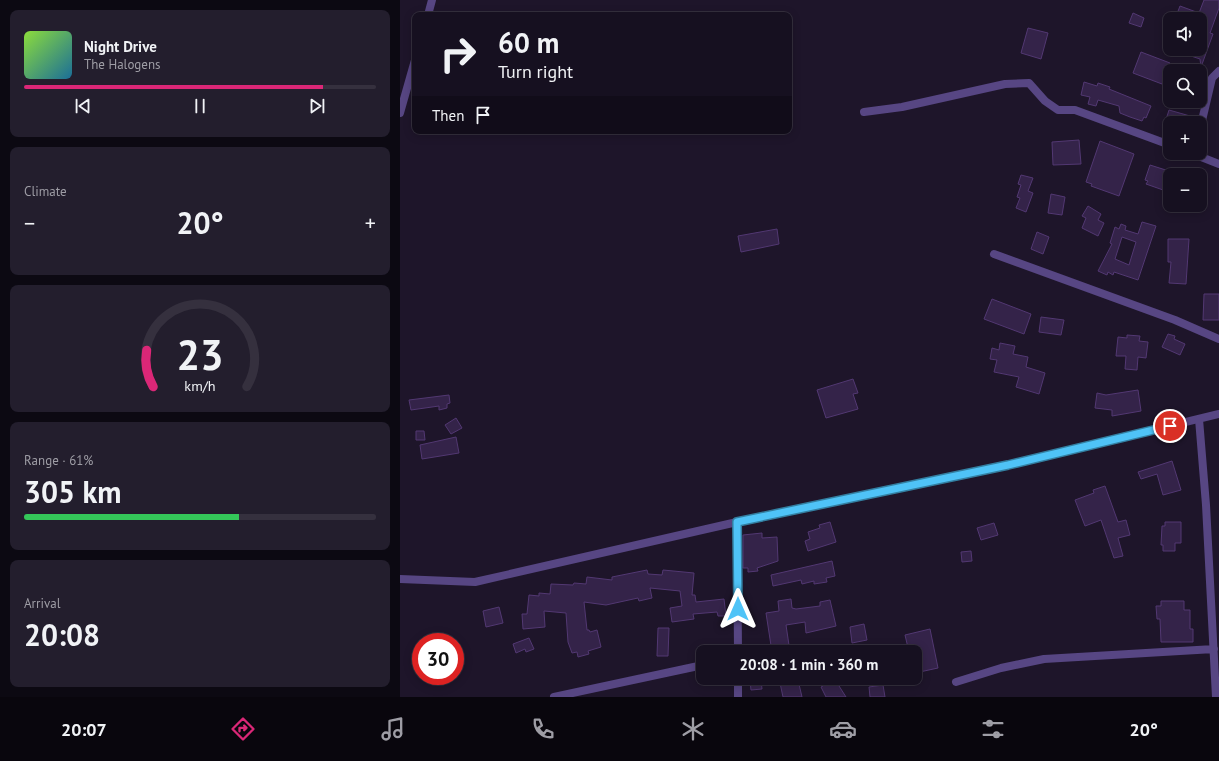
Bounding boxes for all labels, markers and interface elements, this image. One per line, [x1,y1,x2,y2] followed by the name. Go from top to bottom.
[1163,12,1207,212] map controls
[1163,12,1207,56] button: sound
[498,24,559,61] text: 60 m
[432,28,484,80] icon: right
[84,37,157,56] text: Night Drive
[84,56,161,73] text: The Halogens
[498,60,573,83] text: Turn right
[1163,64,1207,108] button: search
[72,95,94,117] icon: previous
[189,95,211,117] icon: pause
[306,95,328,117] icon: next
[472,104,494,126] icon: arrive
[432,106,464,125] text: Then
[1163,116,1207,160] button: +
[1163,168,1207,212] button: −
[24,183,67,200] text: Climate
[176,203,224,242] text: 20°
[24,209,35,237] text: −
[365,209,376,237] text: +
[176,327,224,380] text: 23
[184,375,216,394] text: km/h
[1153,409,1187,443] pin
[1159,415,1181,437] icon: arrive
[24,452,93,469] text: Range · 61%
[24,472,122,511] text: 305 km
[717,588,759,630] position arrow
[24,595,60,612] text: Arrival
[24,615,100,654] text: 20:08
[412,633,464,685] speed limit sign: 30
[740,655,878,674] text: 20:08 · 1 min · 360 m
[229,715,257,743] icon: directions
[379,715,407,743] icon: music
[529,715,557,743] icon: phone
[679,715,707,743] icon: climate
[829,715,857,743] icon: car
[979,715,1007,743] icon: filters
[61,718,107,741] text: 20:07
[1130,718,1158,741] text: 20°

